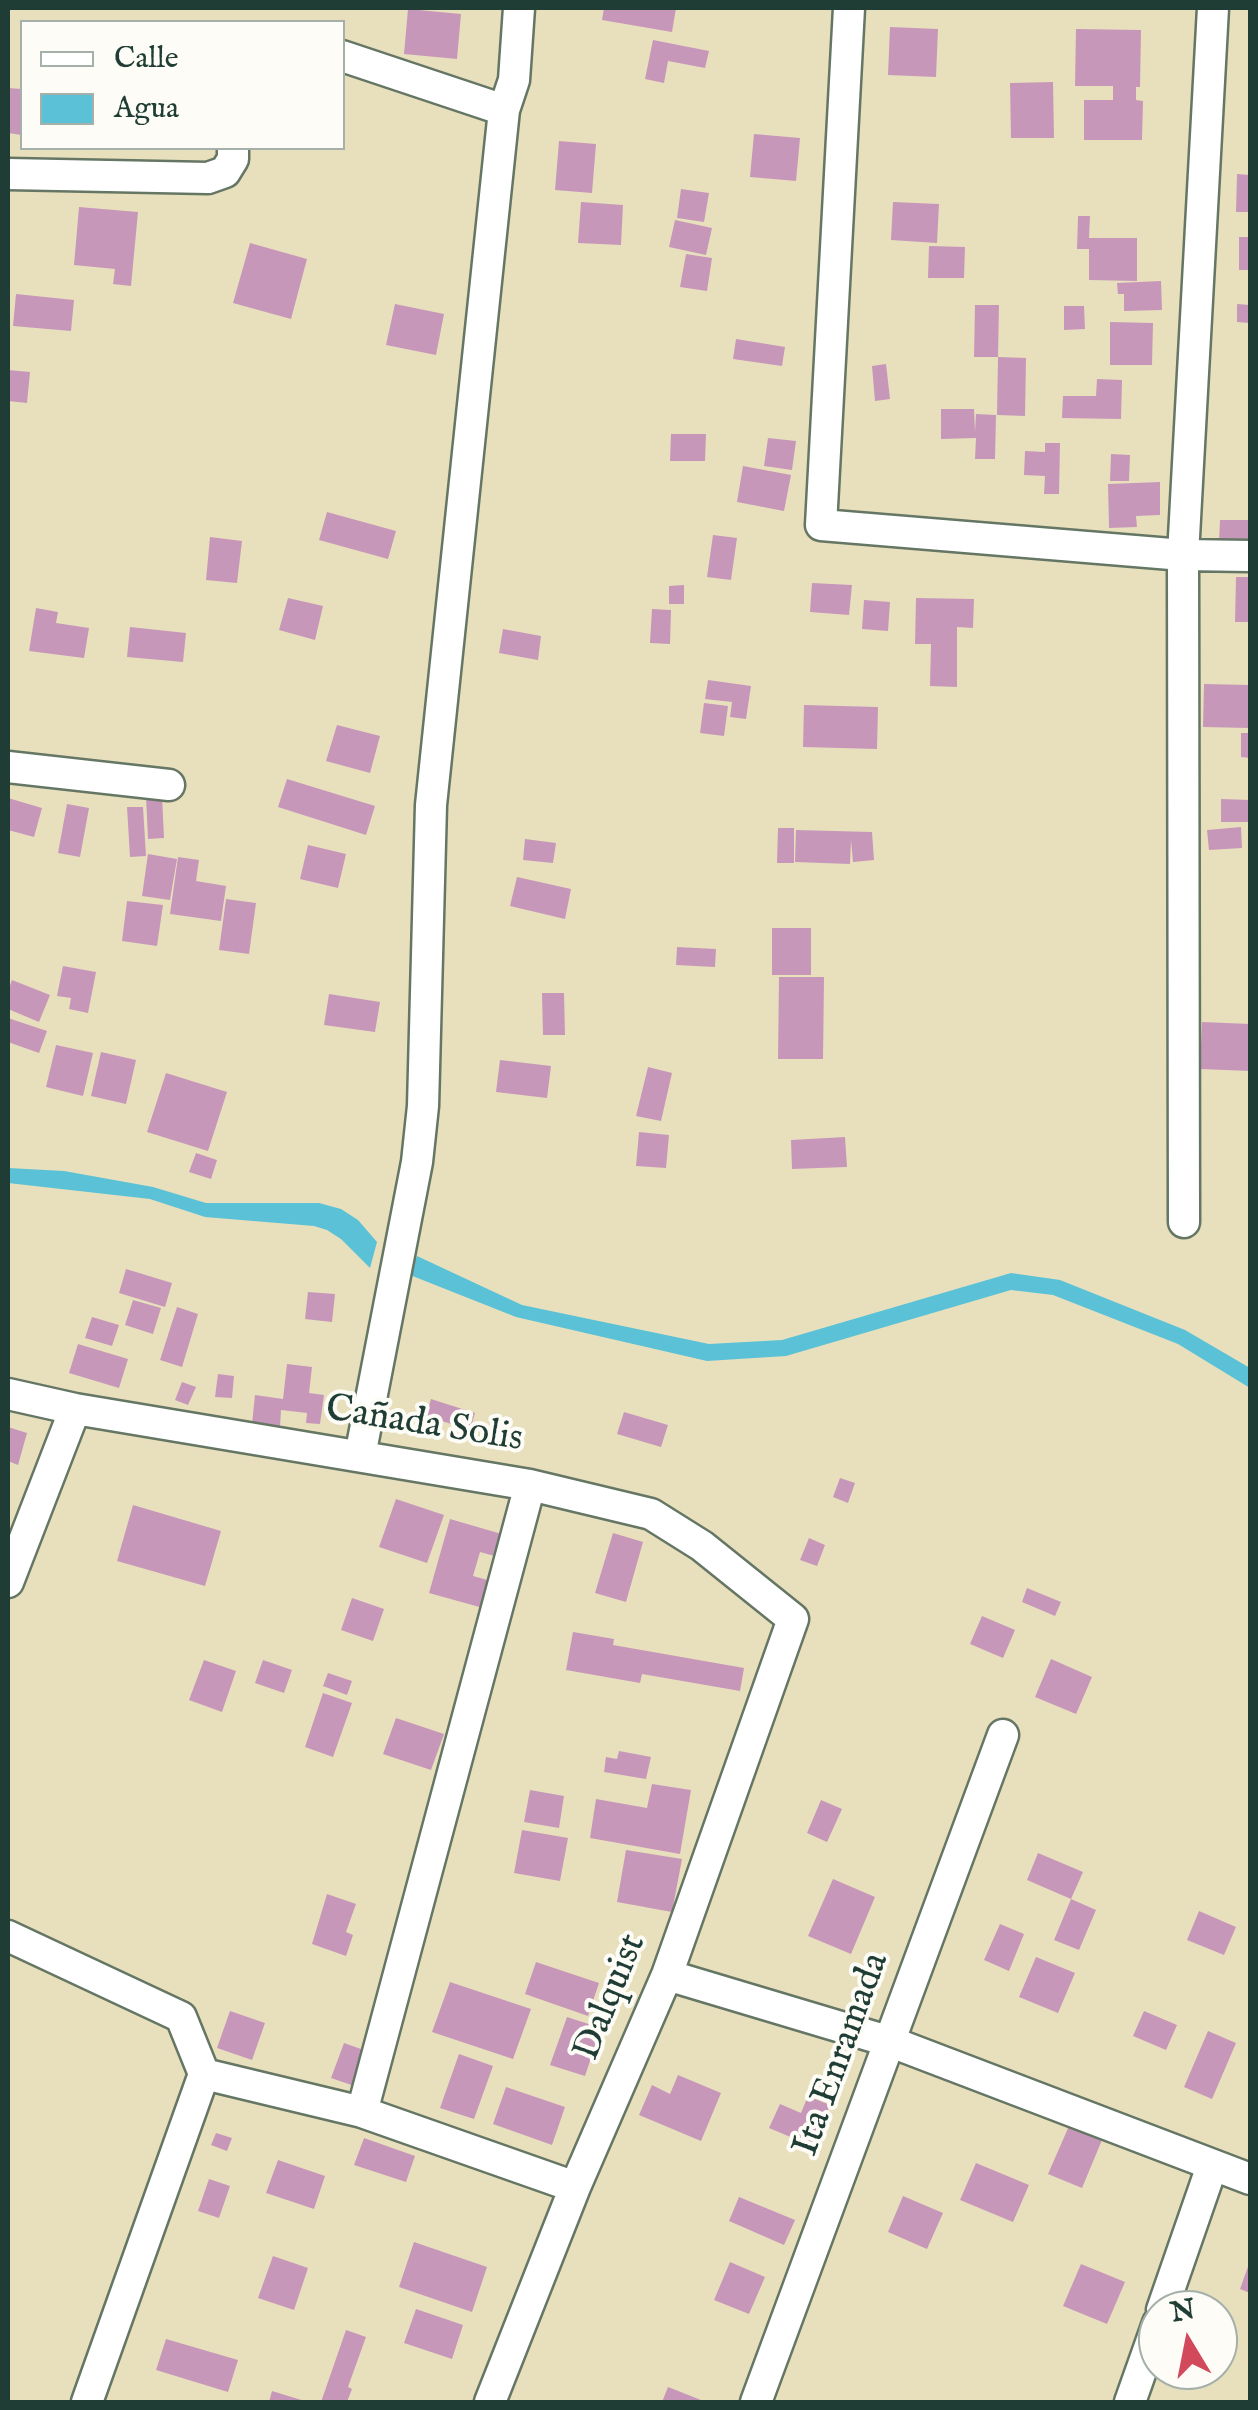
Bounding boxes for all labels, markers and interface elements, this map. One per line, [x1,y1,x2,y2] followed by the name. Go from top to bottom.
[20,20,345,150] legend
[114,40,178,78] text: Calle
[114,90,179,128] text: Agua
[322,1388,526,1464] street label: Cañada Solis
[566,1928,658,2068] street label: Dalquist
[785,1947,901,2163] street label: Ita Enramada
[1138,2290,1238,2390] north arrow
[1168,2293,1198,2331] text: N

